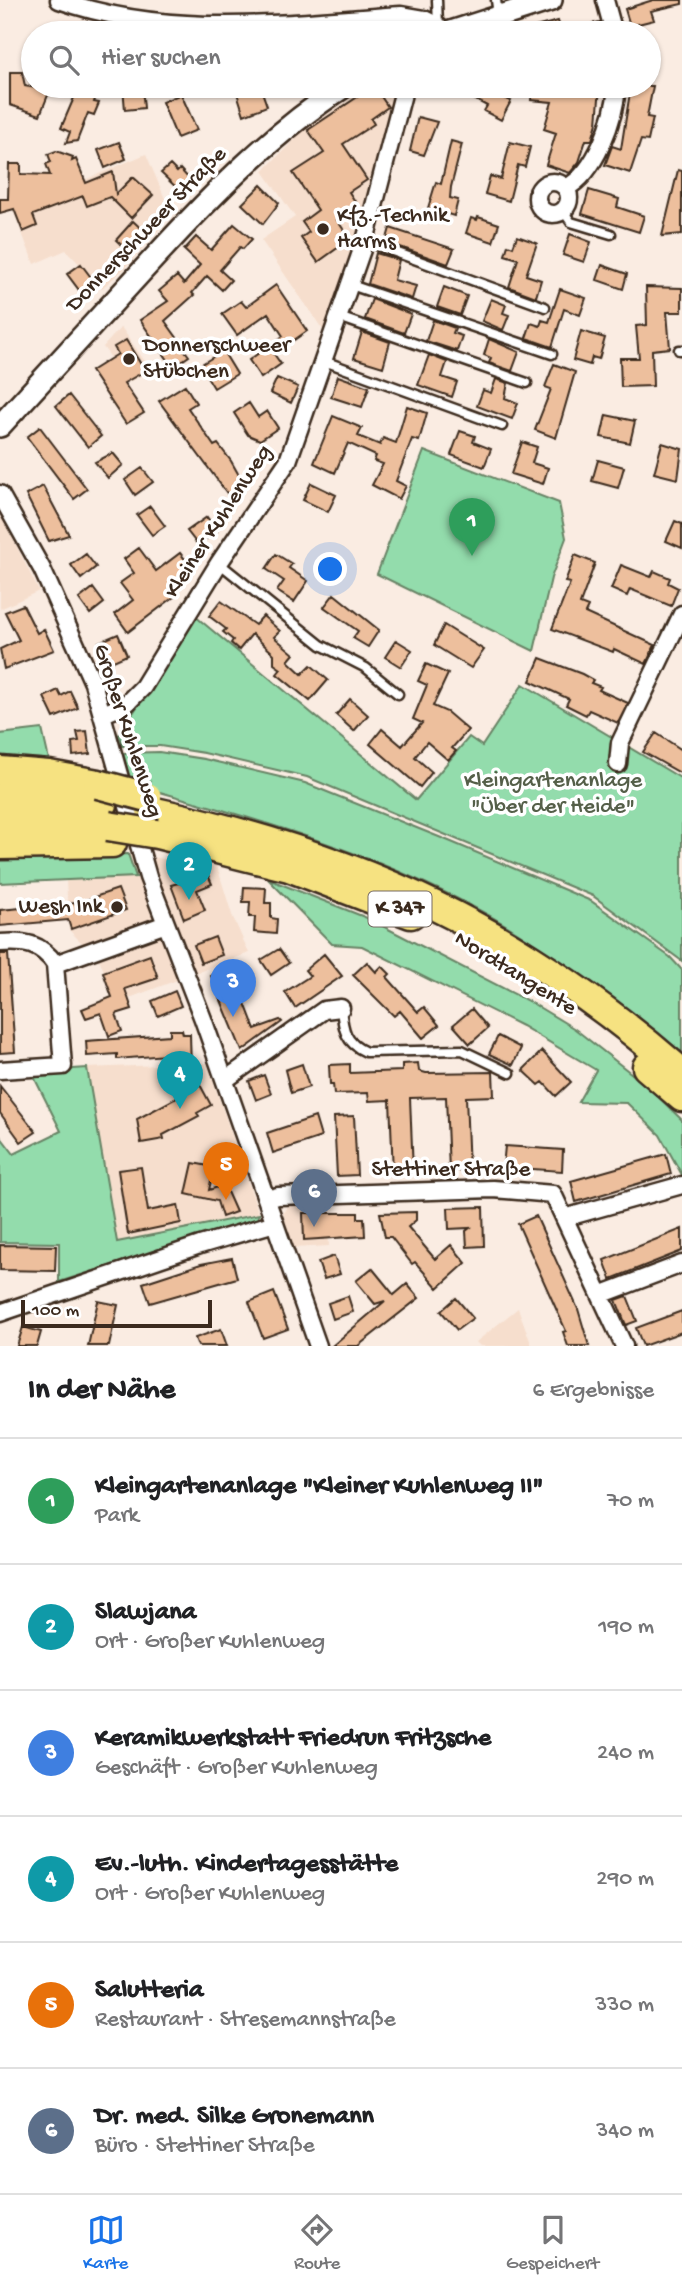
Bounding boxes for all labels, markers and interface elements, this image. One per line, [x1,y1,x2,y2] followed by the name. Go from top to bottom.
[21,21,661,98] search box
[45,41,83,79] icon: search
[101,44,221,75] text: Hier suchen
[60,141,234,320] street label: Donnerschweer Straße
[337,203,451,256] place label: Kfz.-Technik Harms
[315,221,331,237] marker: Kfz.-Technik Harms
[141,333,292,386] place label: Donnerschweer Stübchen
[121,351,137,367] marker: Donnerschweer Stübchen
[159,440,279,604] street label: Kleiner Kuhlenweg
[449,498,495,556] pin: 1
[313,552,347,586] your location
[86,641,168,821] street label: Großer Kuhlenweg
[464,768,643,821] park label: Kleingartenanlage "Über der Heide"
[166,842,212,900] pin: 2
[368,892,432,926] road number: K 347
[19,894,106,921] place label: Wesh Ink
[109,899,125,915] marker: Wesh Ink
[449,926,582,1023] street label: Nordtangente
[210,959,256,1017] pin: 3
[157,1051,203,1109] pin: 4
[203,1142,249,1200] pin: 5
[372,1157,532,1184] street label: Stettiner Straße
[291,1169,337,1227] pin: 6
[21,1297,212,1329] scale bar
[32,1300,79,1323] text: 100 m
[28,1374,175,1409] text: In der Nähe
[533,1378,654,1405] text: 6 Ergebnisse
[95,1472,543,1503] text: Kleingartenanlage "Kleiner Kuhlenweg II"
[46,1488,56,1515] text: 1
[607,1488,654,1515] text: 70 m
[95,1503,139,1530] text: Park
[95,1598,196,1629] text: Slawjana
[45,1614,57,1641] text: 2
[598,1614,654,1641] text: 190 m
[95,1629,325,1656] text: Ort · Großer Kuhlenweg
[95,1724,491,1755] text: Keramikwerkstatt Friedrun Fritzsche
[45,1740,57,1767] text: 3
[597,1740,654,1767] text: 240 m
[95,1755,378,1782] text: Geschäft · Großer Kuhlenweg
[95,1850,398,1881] text: Ev.-luth. Kindertagesstätte
[46,1866,56,1893] text: 4
[596,1866,654,1893] text: 290 m
[95,1881,325,1908] text: Ort · Großer Kuhlenweg
[95,1976,203,2007] text: Salutteria
[45,1992,57,2019] text: 5
[595,1992,654,2019] text: 330 m
[95,2007,396,2034] text: Restaurant · Stresemannstraße
[95,2102,374,2133] text: Dr. med. Silke Gronemann
[45,2118,57,2145] text: 6
[596,2118,654,2145] text: 340 m
[95,2133,315,2160] text: Büro · Stettiner Straße
[83,2211,128,2276] tab: Karte
[294,2211,340,2276] tab: Route
[506,2211,599,2276] tab: Gespeichert

